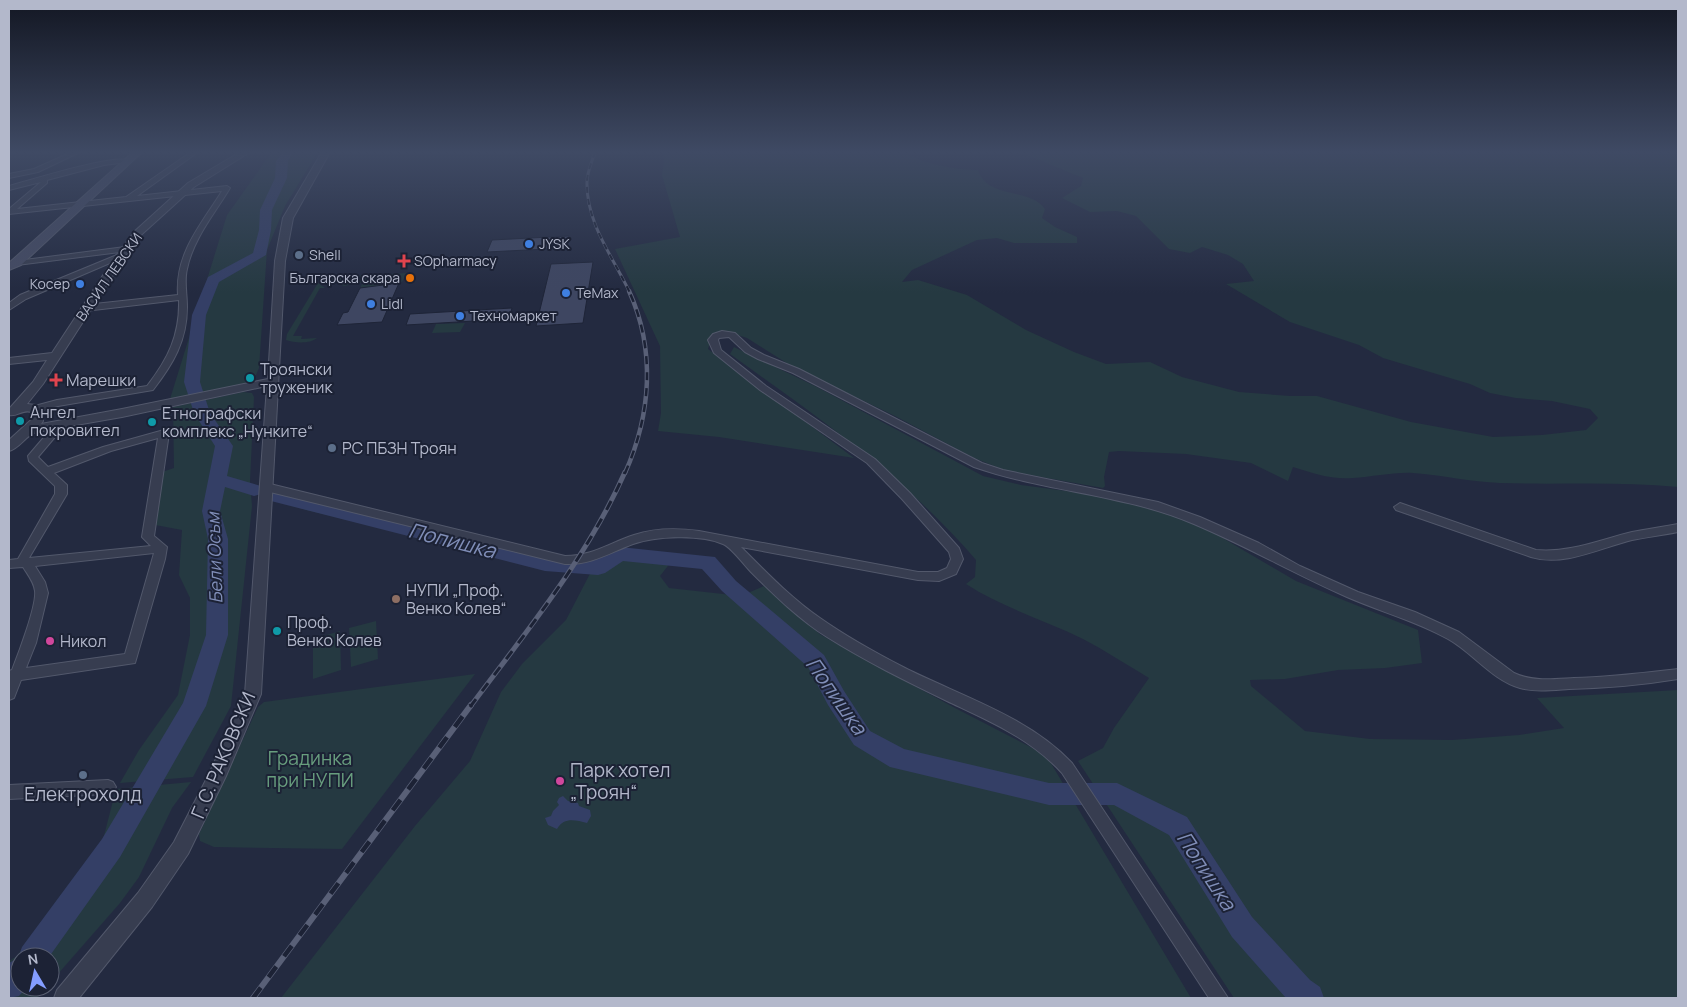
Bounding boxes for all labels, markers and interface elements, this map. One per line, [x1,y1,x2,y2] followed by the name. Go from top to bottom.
[71,229,146,325] street label: ВАСИЛ ЛЕВСКИ
[539,234,570,253] place label: JYSK
[523,238,535,250] marker: JYSK
[309,245,341,264] place label: Shell
[293,249,305,261] marker: Shell
[414,251,497,270] place label: SOpharmacy
[398,255,410,267] marker: SOpharmacy
[290,268,400,287] place label: Българска скара
[404,272,416,284] marker: Българска скара
[30,274,70,293] place label: Косер
[74,278,86,290] marker: Косер
[576,283,619,302] place label: ТеМах
[560,287,572,299] marker: ТеМах
[381,294,403,313] place label: Lidl
[365,298,377,310] marker: Lidl
[470,306,557,325] place label: Техномаркет
[454,310,466,322] marker: Техномаркет
[260,358,333,398] place label: Троянски труженик
[66,369,136,391] place label: Марешки
[244,372,256,384] marker: Троянски труженик
[50,374,62,386] marker: Марешки
[30,401,120,441] place label: Ангел покровител
[162,402,313,442] place label: Етнографски комплекс „Нунките“
[14,415,26,427] marker: Ангел покровител
[146,416,158,428] marker: Етнографски комплекс „Нунките“
[342,437,457,459] place label: РС ПБЗН Троян
[326,442,338,454] marker: РС ПБЗН Троян
[200,511,228,604] water label: Бели Осъм
[406,516,500,565] water label: Попишка
[406,579,506,619] place label: НУПИ „Проф. Венко Колев“
[390,593,402,605] marker: НУПИ „Проф. Венко Колев“
[287,611,382,651] place label: Проф. Венко Колев
[271,625,283,637] marker: Проф. Венко Колев
[60,630,107,652] place label: Никол
[44,635,56,647] marker: Никол
[800,651,875,741] water label: Попишка
[185,688,261,822] street label: Г. С. РАКОВСКИ
[266,745,354,793] park label: Градинка при НУПИ
[570,757,670,805] place label: Парк хотел „Троян“
[77,769,89,781] marker: Електрохолд
[554,775,566,787] marker: Парк хотел „Троян“
[24,781,142,807] place label: Електрохолд
[1171,826,1244,916] water label: Попишка
[10,947,60,997] north arrow
[26,948,39,969] text: N

